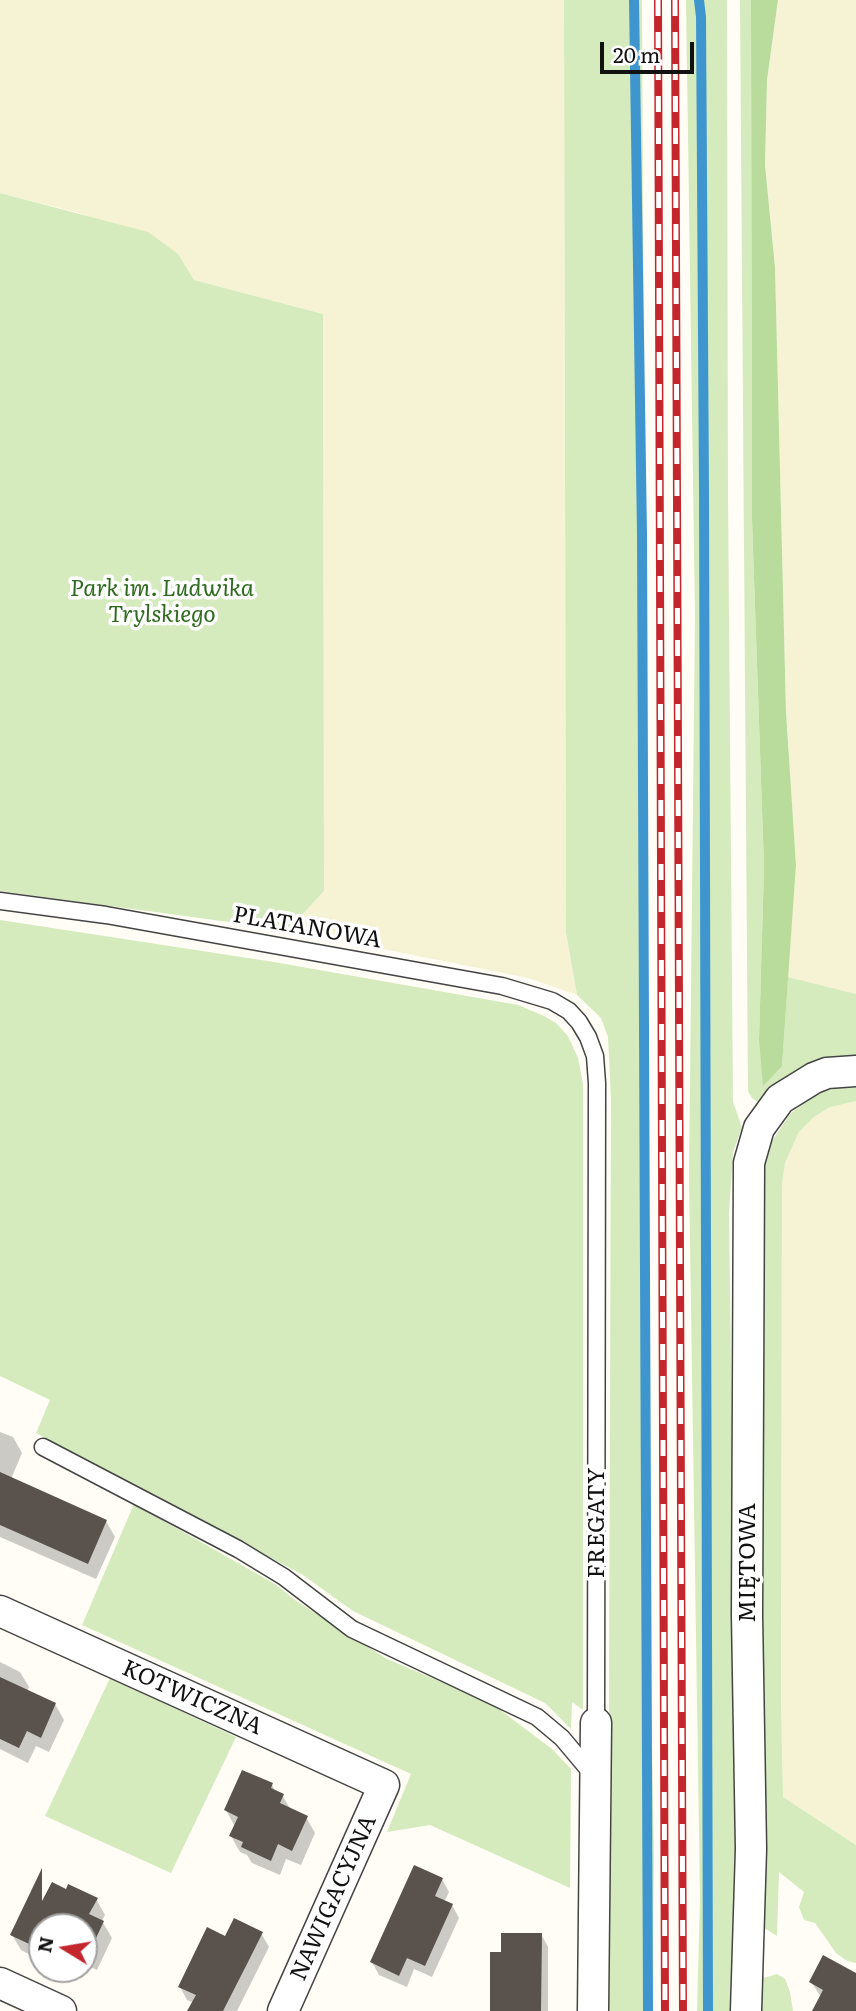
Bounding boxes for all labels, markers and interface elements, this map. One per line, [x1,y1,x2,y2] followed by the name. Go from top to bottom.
[604,28,698,72] scale bar
[613,38,660,69] text: 20 m
[70,575,254,629] park label: Park im. Ludwika Trylskiego
[231,901,383,955] street label: PLATANOWA
[583,1468,611,1578] street label: FREGATY
[734,1503,762,1623] street label: MIĘTOWA
[118,1655,266,1741] street label: KOTWICZNA
[285,1811,383,1985] street label: NAWIGACYJNA
[28,1913,98,1983] north arrow
[29,1934,60,1955] text: N

